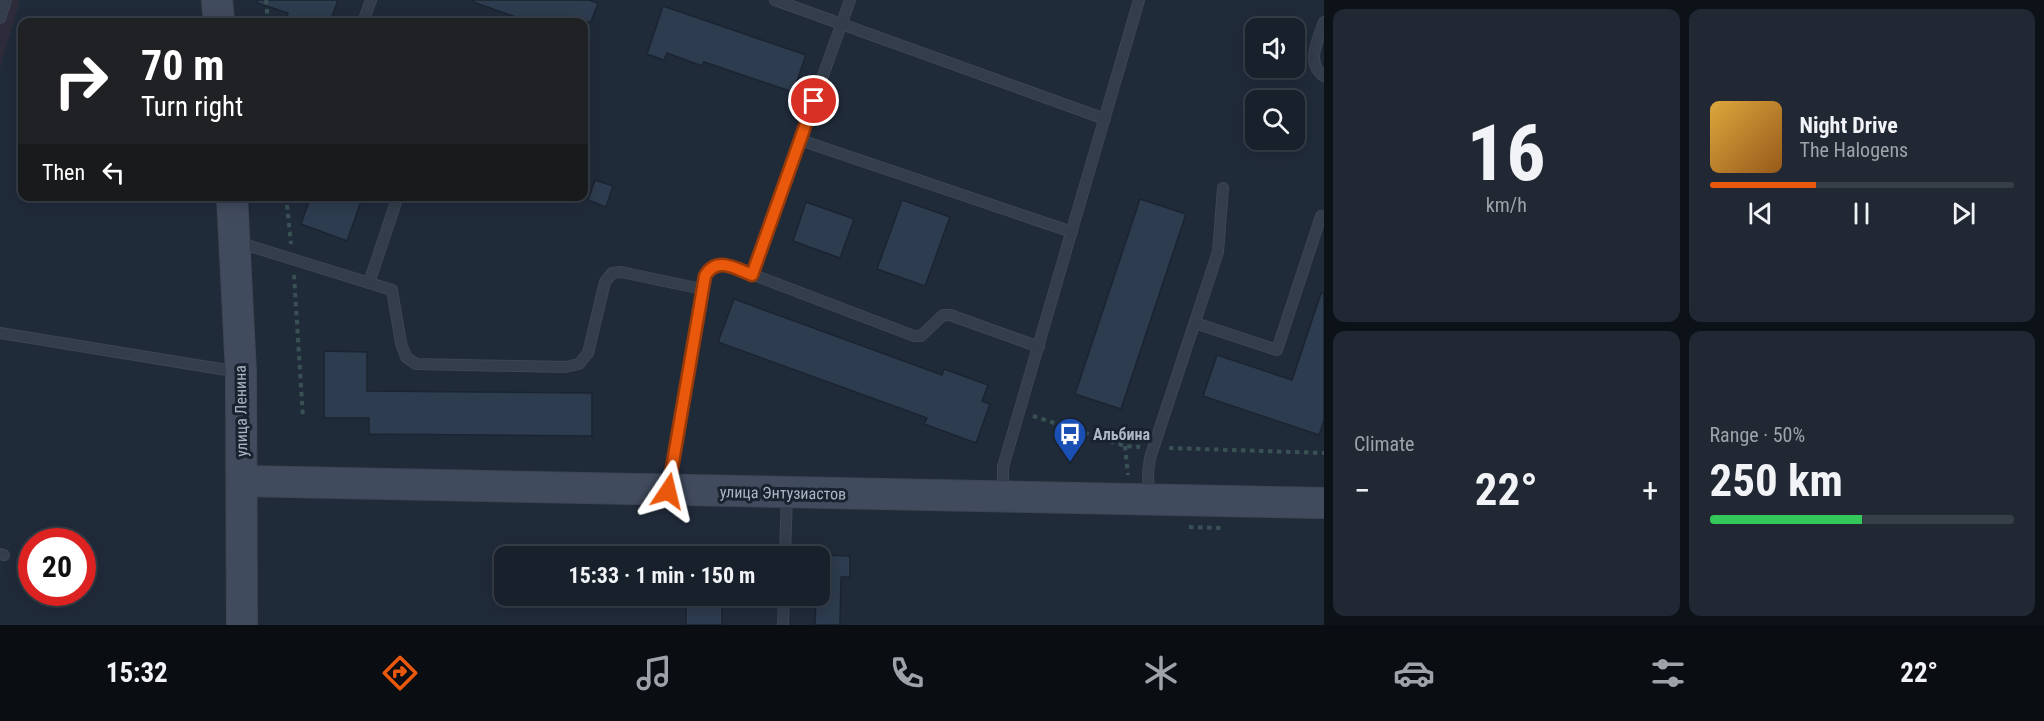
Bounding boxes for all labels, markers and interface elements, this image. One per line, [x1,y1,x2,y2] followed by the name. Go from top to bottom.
[1245,18,1305,150] map controls
[1245,18,1305,78] button: sound
[141,41,224,90] text: 70 m
[42,42,120,120] icon: right
[788,75,839,126] pin
[797,84,830,117] icon: arrive
[1245,90,1305,150] button: search
[141,91,243,123] text: Turn right
[1467,108,1546,199] text: 16
[1800,113,1898,138] text: Night Drive
[1800,138,1908,162] text: The Halogens
[97,156,130,189] icon: left
[42,160,85,185] text: Then
[1486,193,1527,217] text: km/h
[1744,197,1777,230] icon: previous
[1845,197,1878,230] icon: pause
[1947,197,1980,230] icon: next
[231,365,251,457] street label: улица Ленина
[1052,416,1088,463] bus stop icon: Альбина
[1710,423,1805,447] text: Range · 50%
[1093,425,1150,444] place label: Альбина
[1354,432,1414,456] text: Climate
[1710,454,1843,507] text: 250 km
[636,459,700,523] position arrow
[1475,463,1538,516] text: 22°
[1354,471,1371,510] text: −
[1642,471,1658,510] text: +
[720,482,846,504] street label: улица Энтузиастов
[18,528,96,606] speed limit sign: 20
[569,563,755,588] text: 15:33 · 1 min · 150 m
[379,652,421,694] icon: directions
[633,652,675,694] icon: music
[886,652,928,694] icon: phone
[1140,652,1182,694] icon: climate
[1393,652,1435,694] icon: car
[1647,652,1689,694] icon: filters
[106,657,168,689] text: 15:32
[1900,657,1938,689] text: 22°

